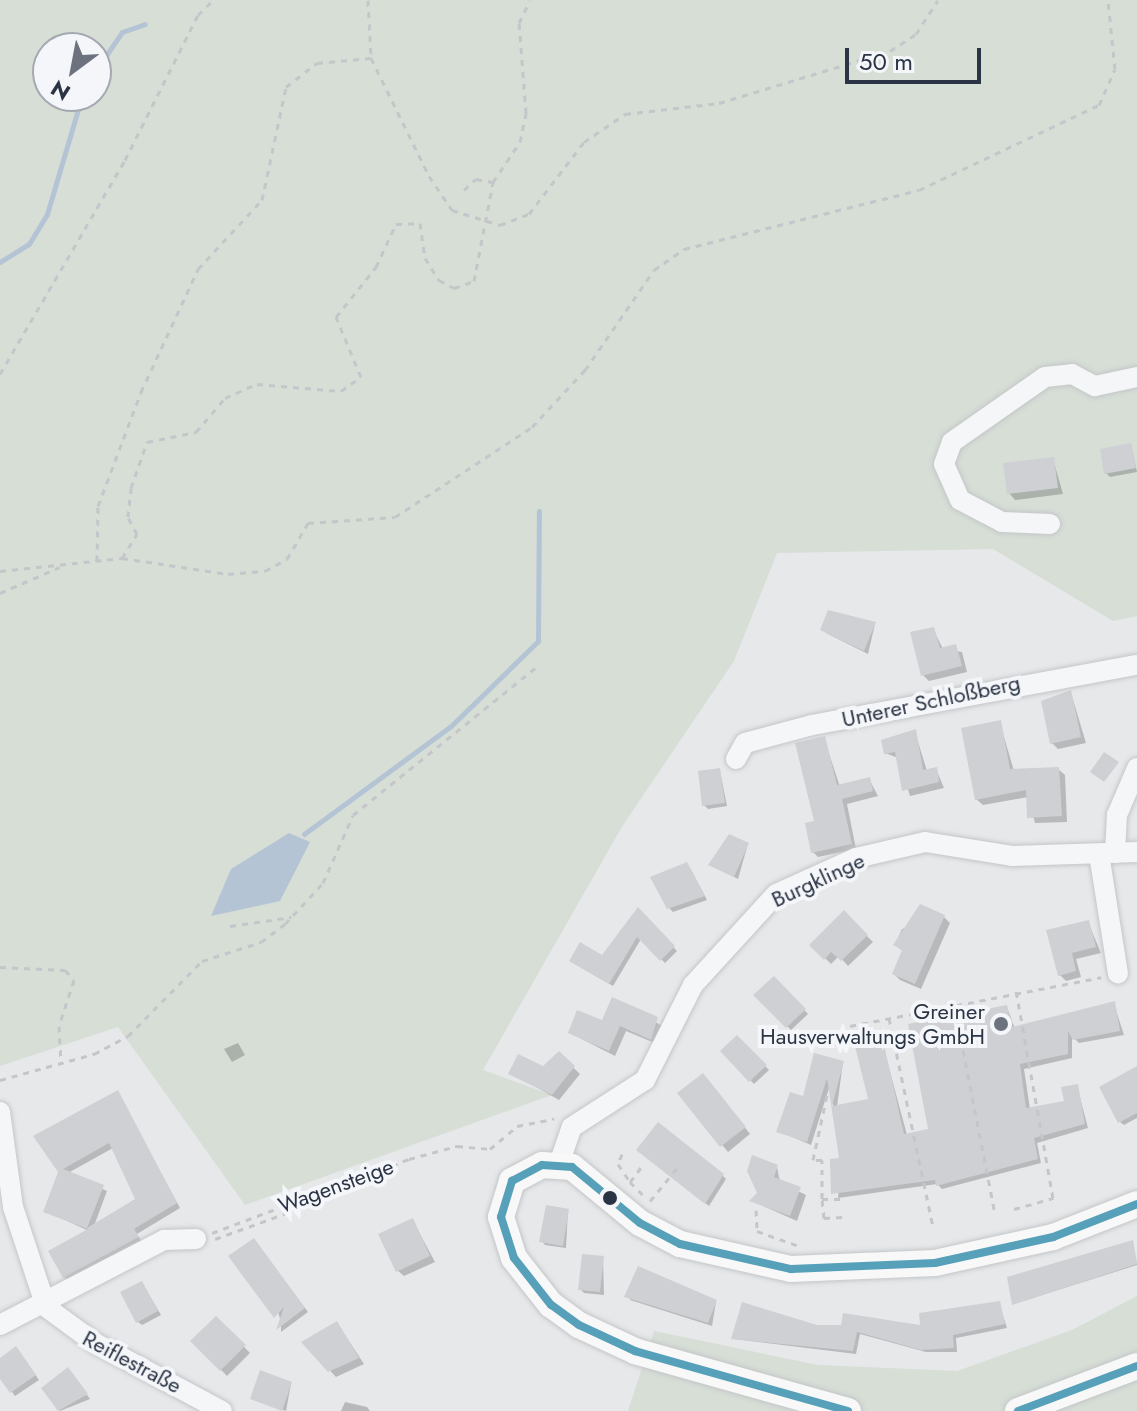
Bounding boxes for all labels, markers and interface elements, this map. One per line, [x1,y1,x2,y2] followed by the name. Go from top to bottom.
[32,32,112,112] north arrow
[849,32,985,82] scale bar
[859,44,913,79] text: 50 m
[44,72,76,109] text: N
[839,669,1023,733] street label: Unterer Schloßberg
[767,847,869,913] street label: Burgklinge
[760,998,985,1050] place label: Greiner Hausverwaltungs GmbH
[992,1015,1010,1033] marker: Greiner Hausverwaltungs GmbH
[275,1153,397,1219] street label: Wagensteige
[602,1190,618,1206] unlabelled marker
[78,1325,186,1399] street label: Reiflestraße

